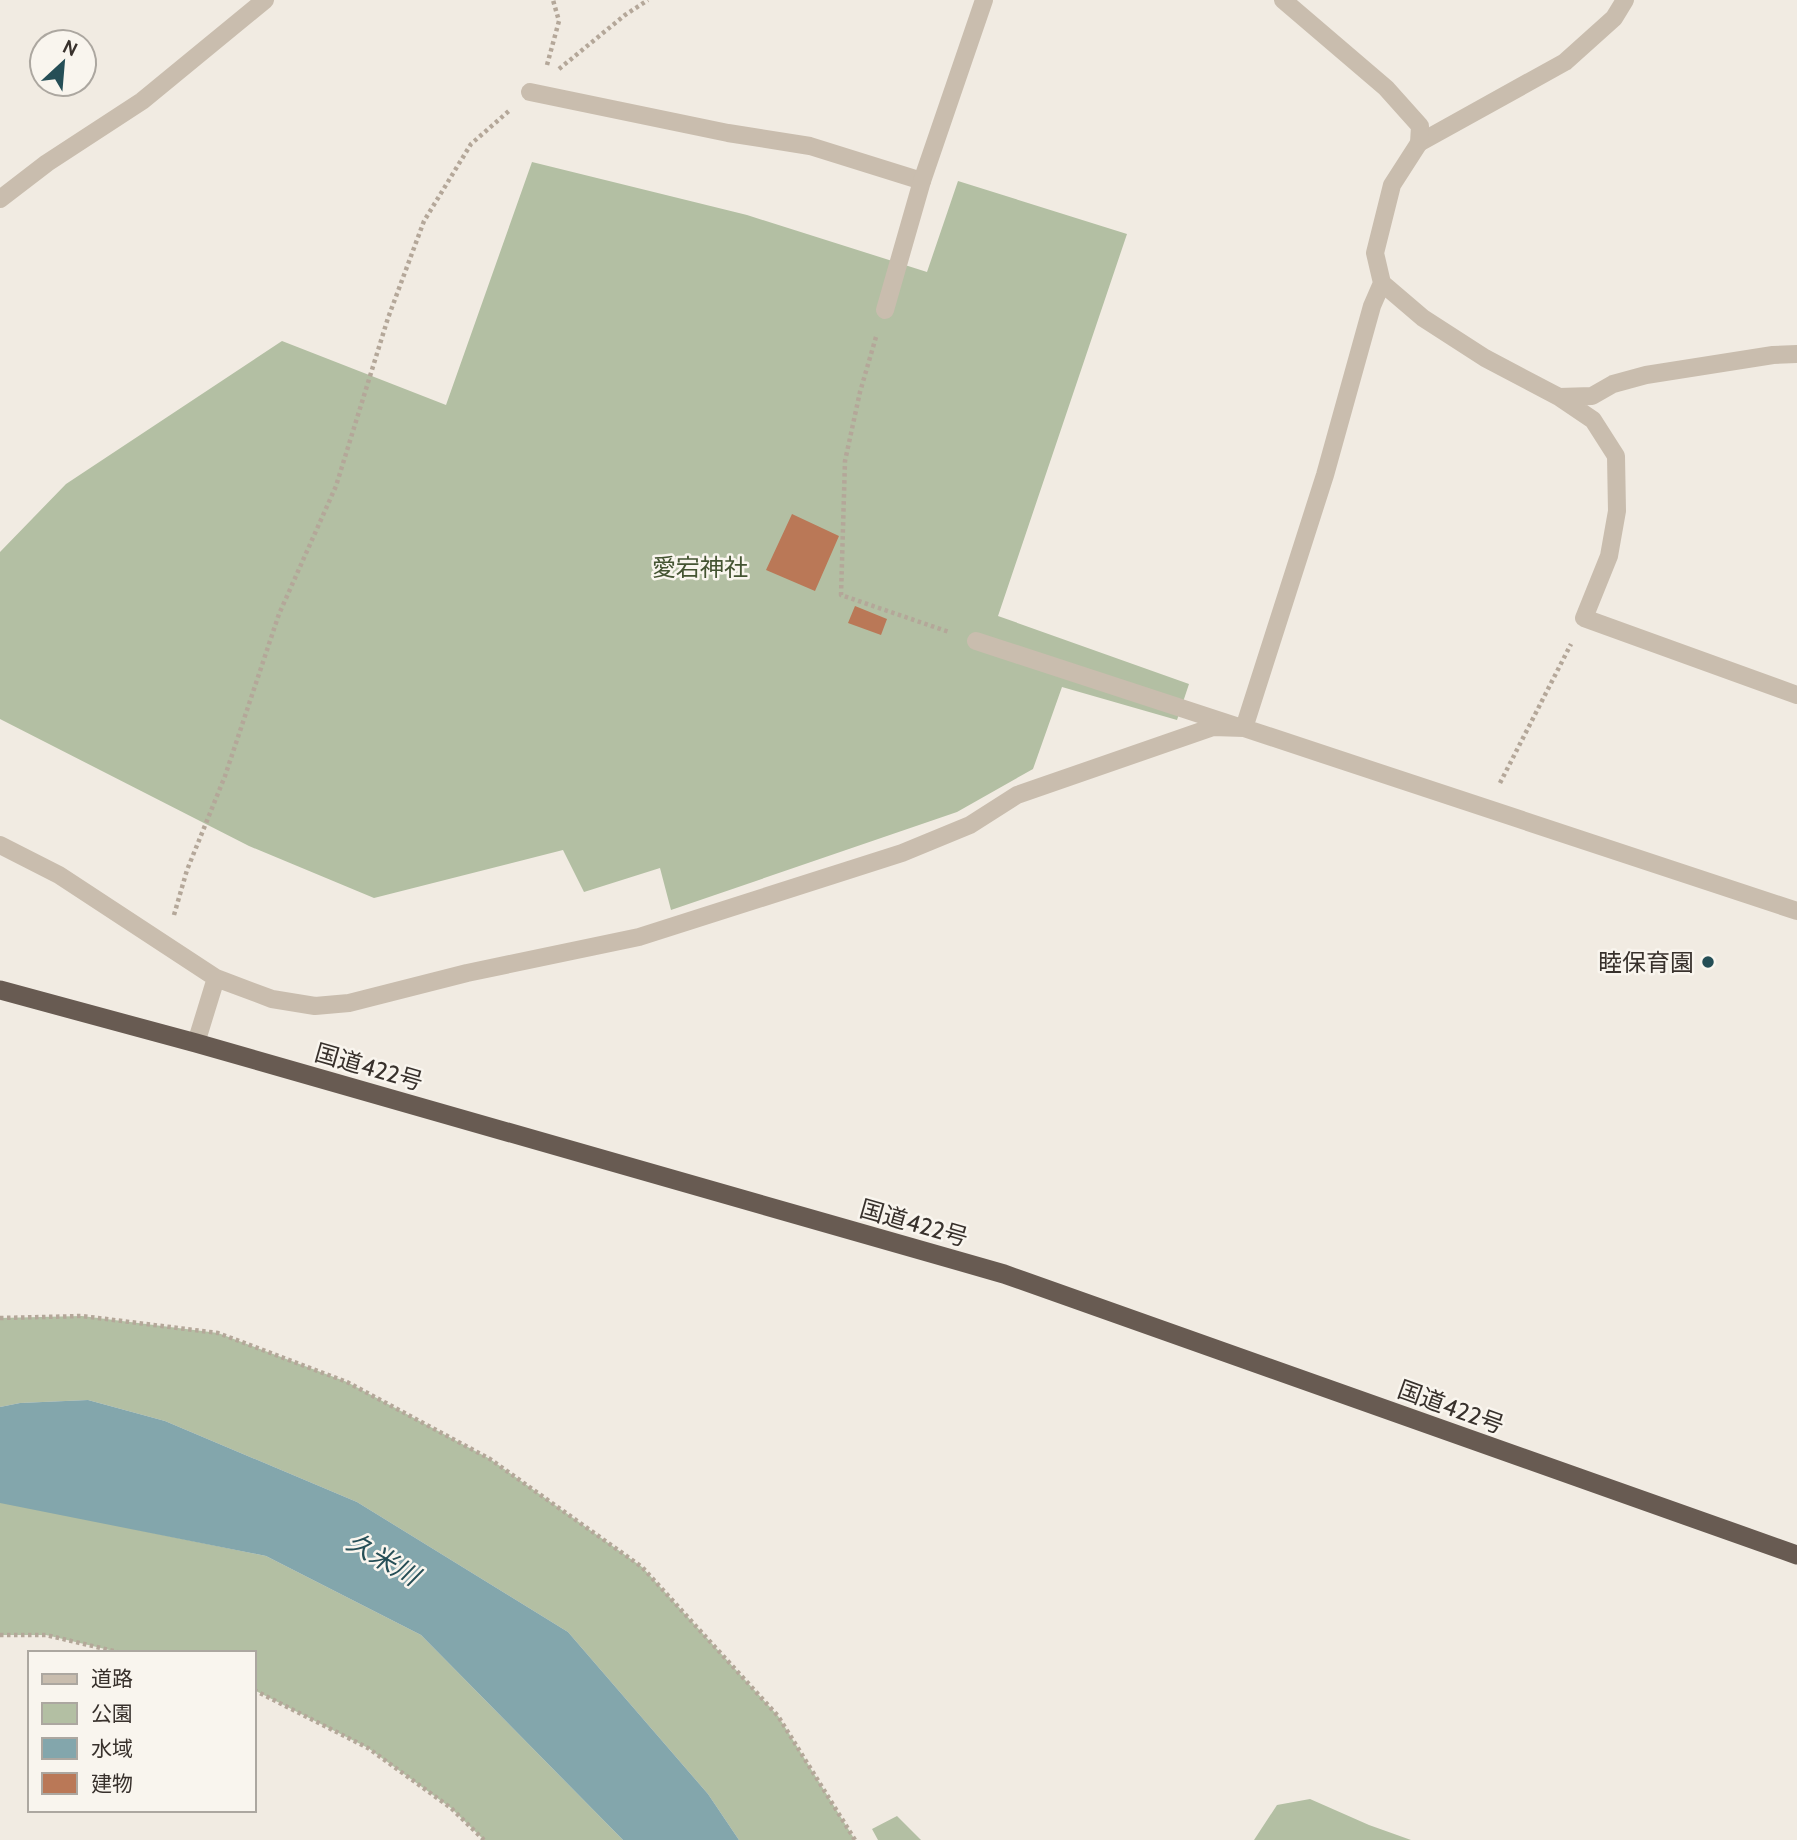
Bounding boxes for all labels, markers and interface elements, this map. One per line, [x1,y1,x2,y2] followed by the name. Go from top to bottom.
[28,28,98,98] north arrow
[59,35,81,61] text: N
[652,553,748,582] park label: 愛宕神社
[1598,948,1694,977] place label: 睦保育園
[1700,954,1716,970] marker: 睦保育園
[312,1038,426,1096] street label: 国道422号
[857,1194,971,1252] street label: 国道422号
[1394,1374,1508,1440] street label: 国道422号
[341,1526,427,1594] water label: 久米川
[28,1651,256,1812] legend
[91,1666,133,1691] text: 道路
[91,1701,133,1726] text: 公園
[91,1736,133,1761] text: 水域
[91,1771,133,1796] text: 建物

